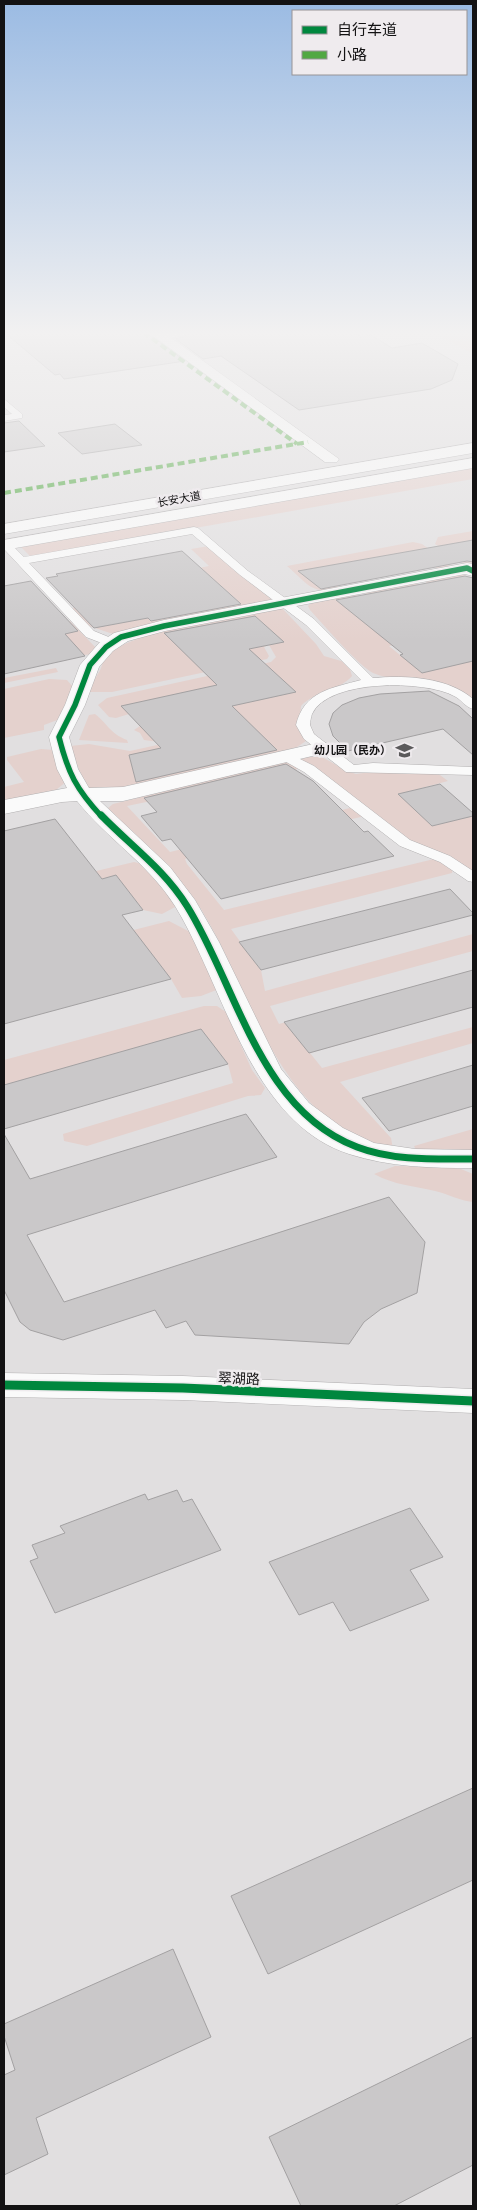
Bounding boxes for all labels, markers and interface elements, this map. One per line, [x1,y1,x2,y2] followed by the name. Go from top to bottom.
[292,10,467,75] legend
[337,20,397,39] text: 自行车道
[337,45,367,64] text: 小路
[156,488,202,510] street label: 长安大道
[395,740,415,760] school or university icon: 幼儿园（民办）
[314,743,391,757] place label: 幼儿园（民办）
[218,1369,260,1387] street label: 翠湖路

